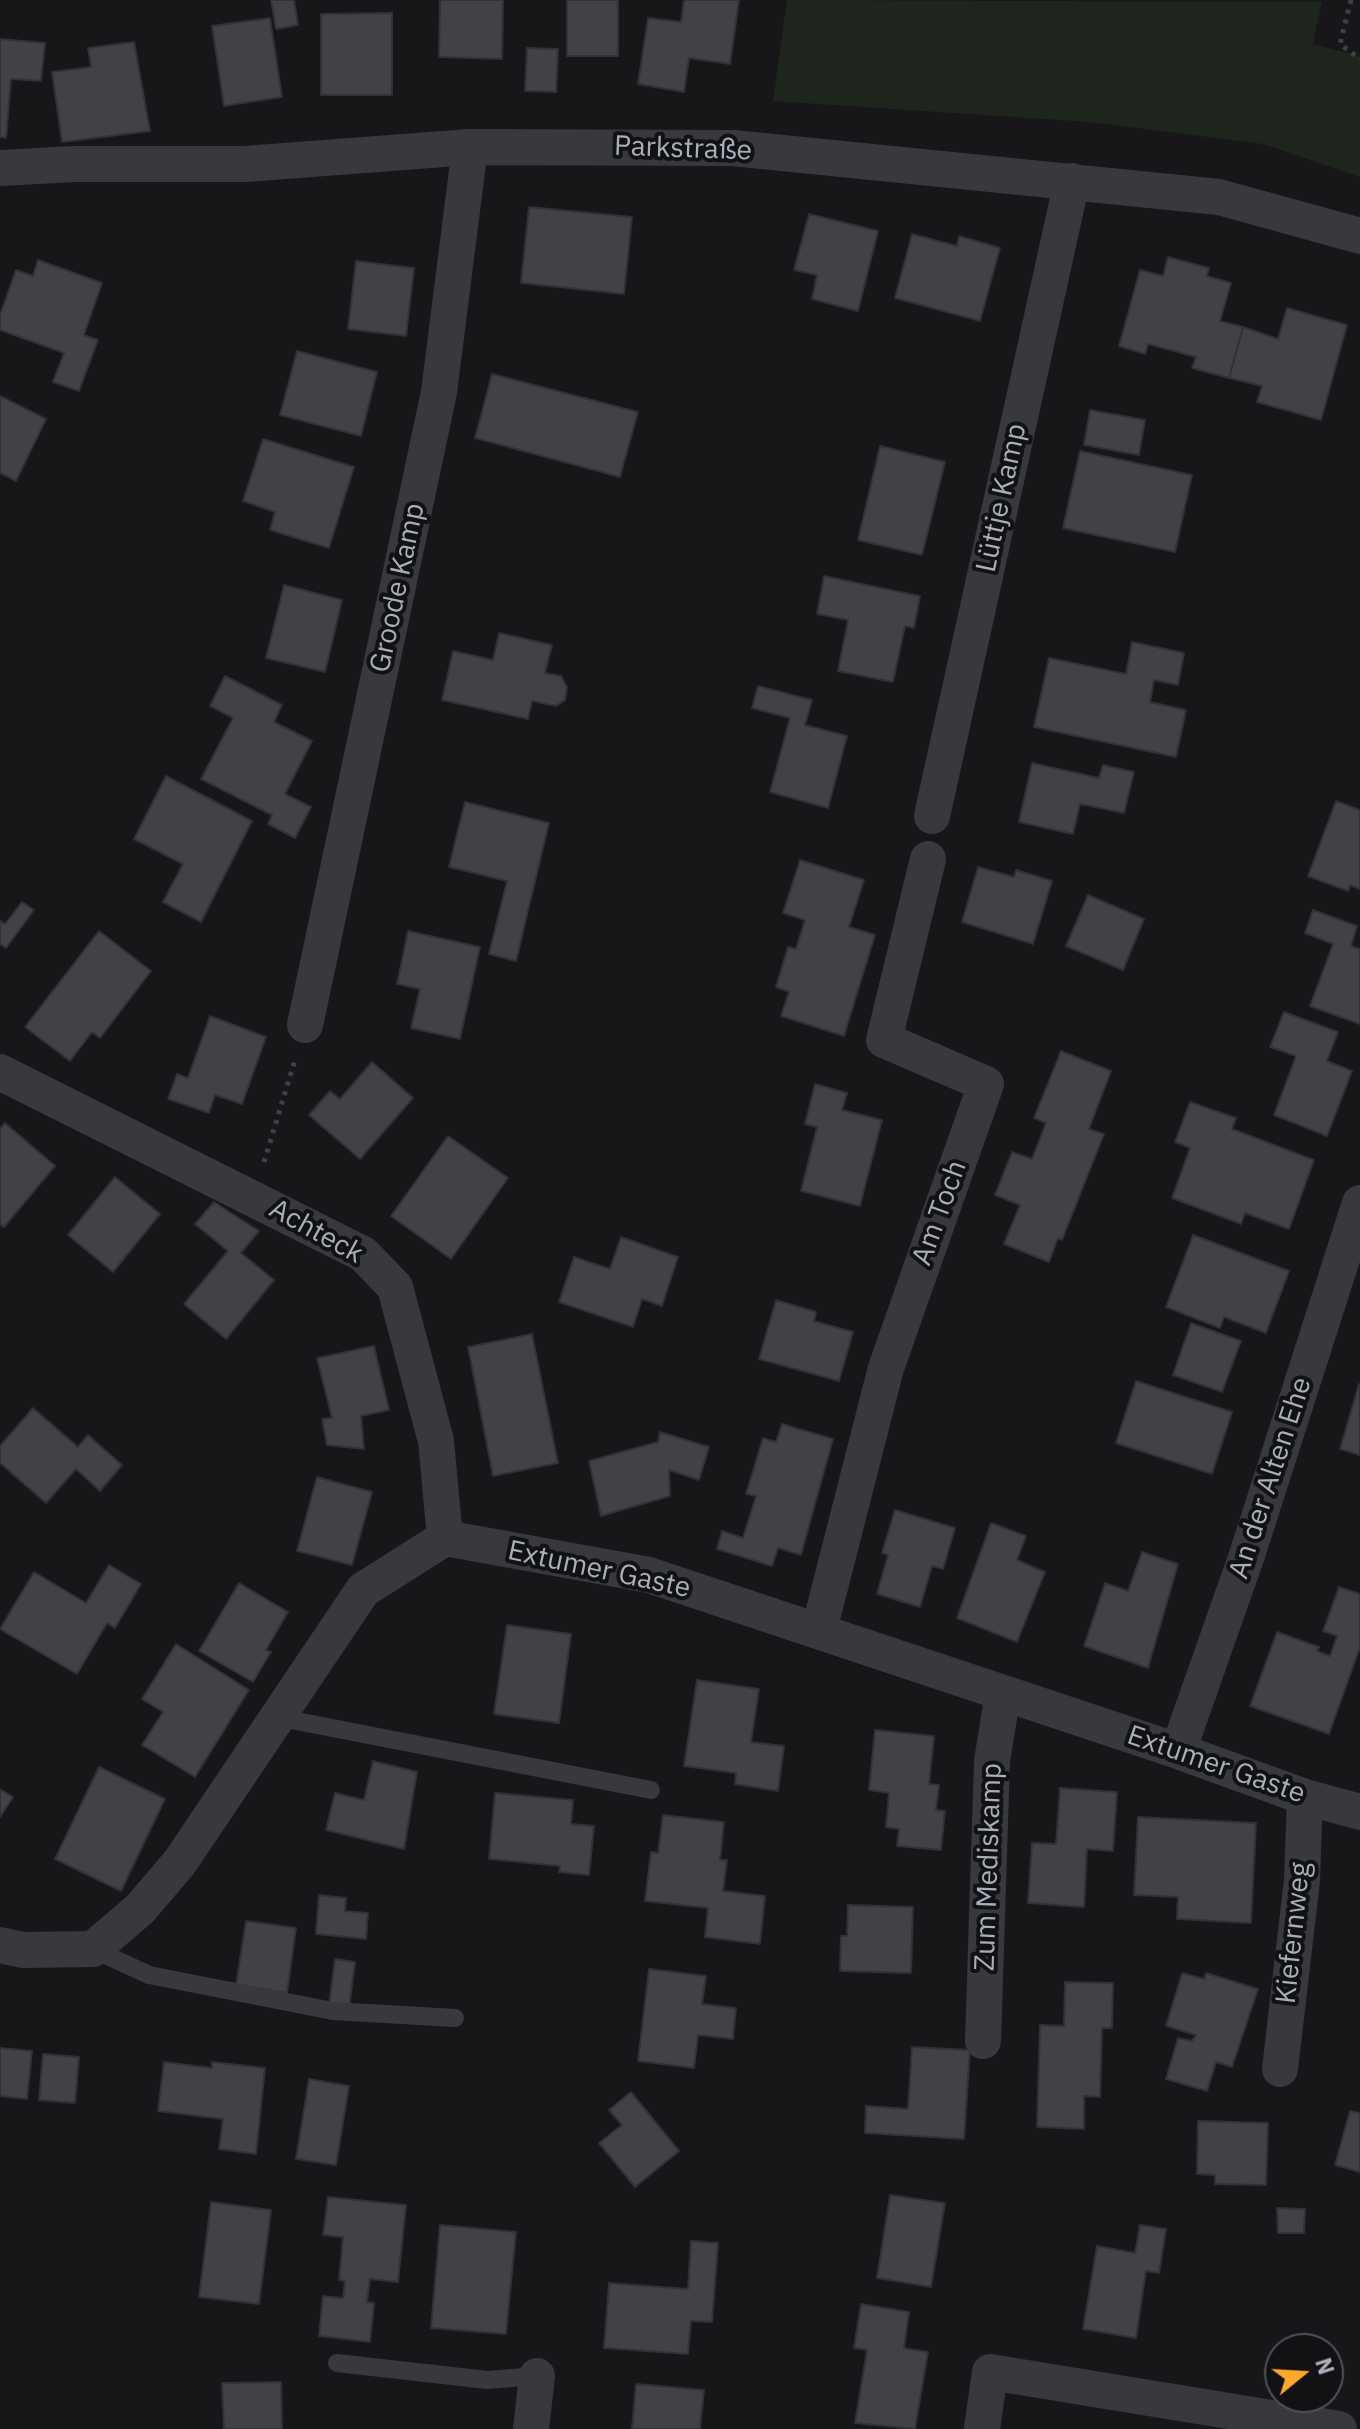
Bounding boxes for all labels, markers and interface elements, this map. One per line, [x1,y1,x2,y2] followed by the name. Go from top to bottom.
[613,130,753,168] street label: Parkstraße
[970,421,1034,575] street label: Lüttje Kamp
[364,500,432,676] street label: Groode Kamp
[906,1156,974,1270] street label: Am Toch
[263,1193,369,1271] street label: Achteck
[1223,1373,1319,1583] street label: An der Alten Ehe
[505,1534,693,1606] street label: Extumer Gaste
[1123,1719,1309,1811] street label: Extumer Gaste
[969,1762,1009,1972] street label: Zum Mediskamp
[1270,1861,1318,2005] street label: Kiefernweg
[1264,2333,1344,2413] north arrow
[1309,2354,1342,2378] text: N

